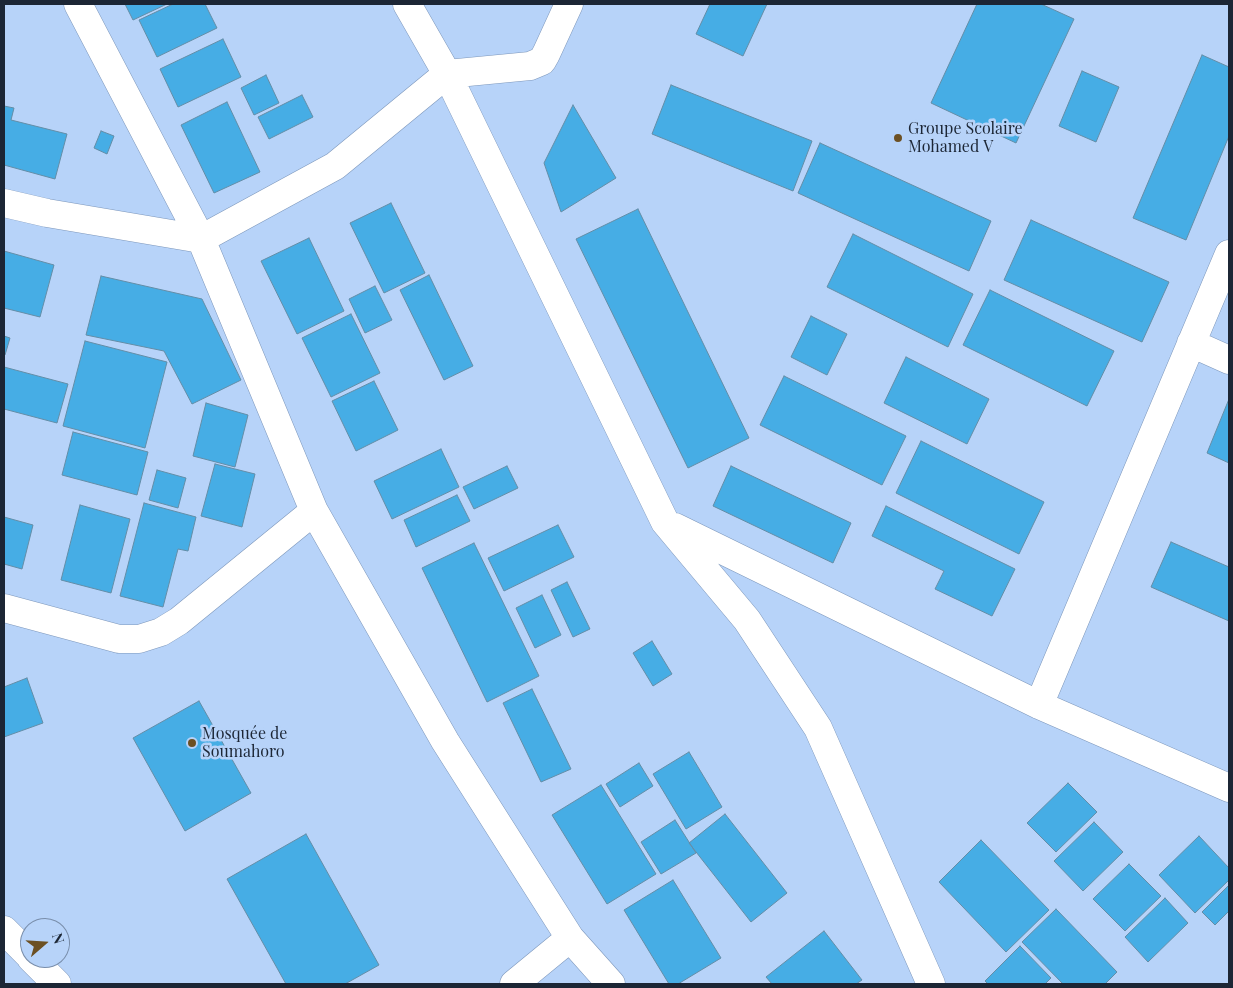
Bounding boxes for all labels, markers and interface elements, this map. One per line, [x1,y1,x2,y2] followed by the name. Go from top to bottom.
[908,119,1023,157] place label: Groupe Scolaire Mohamed V
[892,132,904,144] marker: Groupe Scolaire Mohamed V
[202,724,287,762] place label: Mosquée de Soumahoro
[186,737,198,749] marker: Mosquée de Soumahoro
[20,918,70,968] north arrow
[48,930,69,946] text: N

